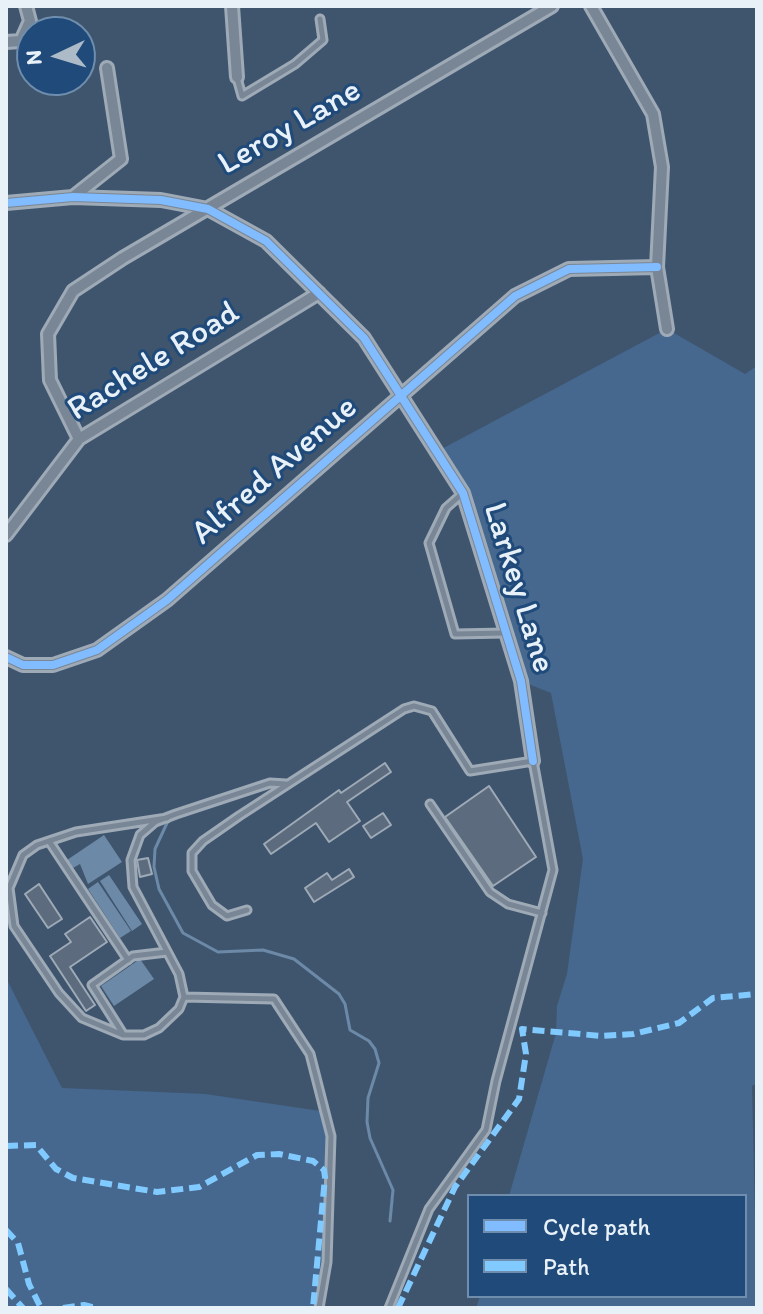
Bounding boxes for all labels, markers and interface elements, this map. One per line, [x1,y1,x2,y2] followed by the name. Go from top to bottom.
[16,16,96,96] north arrow
[20,49,48,66] text: N
[211,71,369,185] street label: Leroy Lane
[61,293,247,431] street label: Rachele Road
[184,388,366,554] street label: Alfred Avenue
[473,498,563,678] street label: Larkey Lane
[467,1194,747,1298] legend
[543,1212,650,1241] text: Cycle path
[543,1252,590,1281] text: Path

